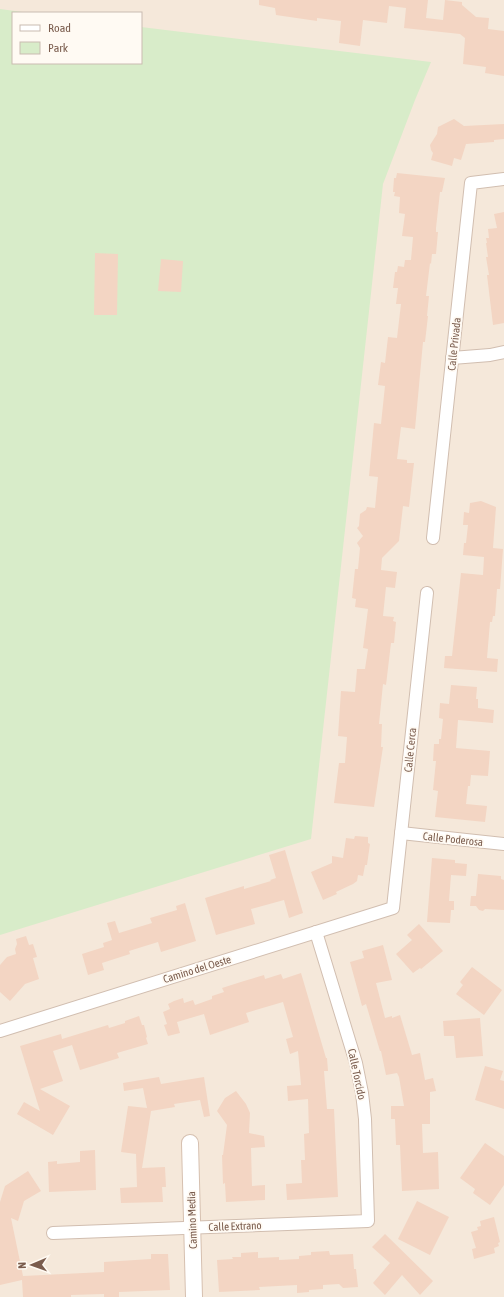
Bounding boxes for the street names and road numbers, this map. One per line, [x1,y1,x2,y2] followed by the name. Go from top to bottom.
[445,317,463,371] street label: Calle Privada
[402,727,418,773] street label: Calle Cerca
[422,830,484,848] street label: Calle Poderosa
[162,953,232,985] street label: Camino del Oeste
[346,1047,368,1101] street label: Calle Torcido
[185,1191,199,1249] street label: Camino Media
[208,1219,262,1233] street label: Calle Extrano

